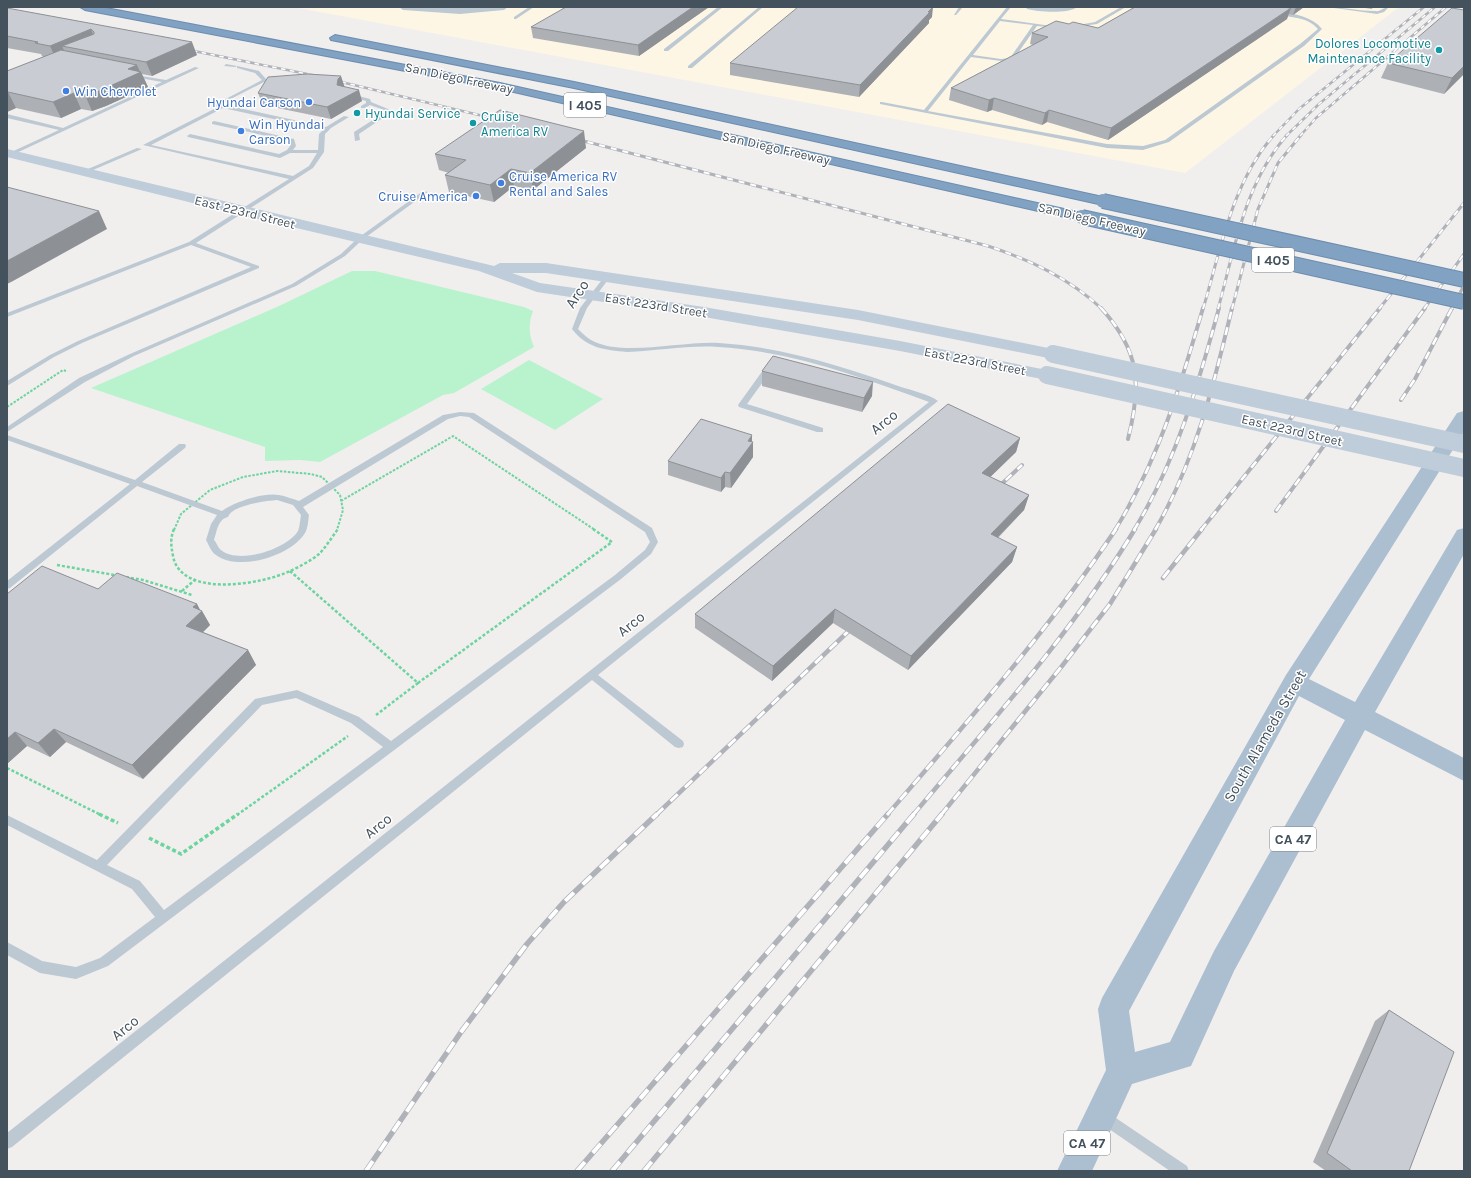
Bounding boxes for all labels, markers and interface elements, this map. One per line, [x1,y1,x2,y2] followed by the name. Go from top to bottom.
[1308,36,1431,66] place label: Dolores Locomotive Maintenance Facility
[1434,45,1444,55] marker: Dolores Locomotive Maintenance Facility
[404,59,514,97] street label: San Diego Freeway
[74,84,157,99] place label: Win Chevrolet
[61,86,71,96] marker: Win Chevrolet
[564,93,606,117] road number: I 405
[207,95,301,110] place label: Hyundai Carson
[304,97,314,107] marker: Hyundai Carson
[365,106,461,121] place label: Hyundai Service
[352,108,362,118] marker: Hyundai Service
[481,109,549,139] place label: Cruise America RV
[249,117,325,147] place label: Win Hyundai Carson
[468,118,478,128] marker: Cruise America RV
[236,126,246,136] marker: Win Hyundai Carson
[721,128,831,168] street label: San Diego Freeway
[509,169,618,199] place label: Cruise America RV Rental and Sales
[496,178,506,188] marker: Cruise America RV Rental and Sales
[378,189,468,204] place label: Cruise America
[471,191,481,201] marker: Cruise America
[193,192,297,232] street label: East 223rd Street
[1037,199,1147,239] street label: San Diego Freeway
[1252,248,1294,272] road number: I 405
[561,277,593,311] street label: Arco
[604,290,708,320] street label: East 223rd Street
[923,344,1027,378] street label: East 223rd Street
[867,406,901,438] street label: Arco
[1240,411,1344,449] street label: East 223rd Street
[614,608,648,640] street label: Arco
[1220,667,1310,805] street label: South Alameda Street
[361,810,395,842] street label: Arco
[1270,827,1316,851] road number: CA 47
[108,1012,142,1044] street label: Arco
[1064,1131,1110,1155] road number: CA 47

